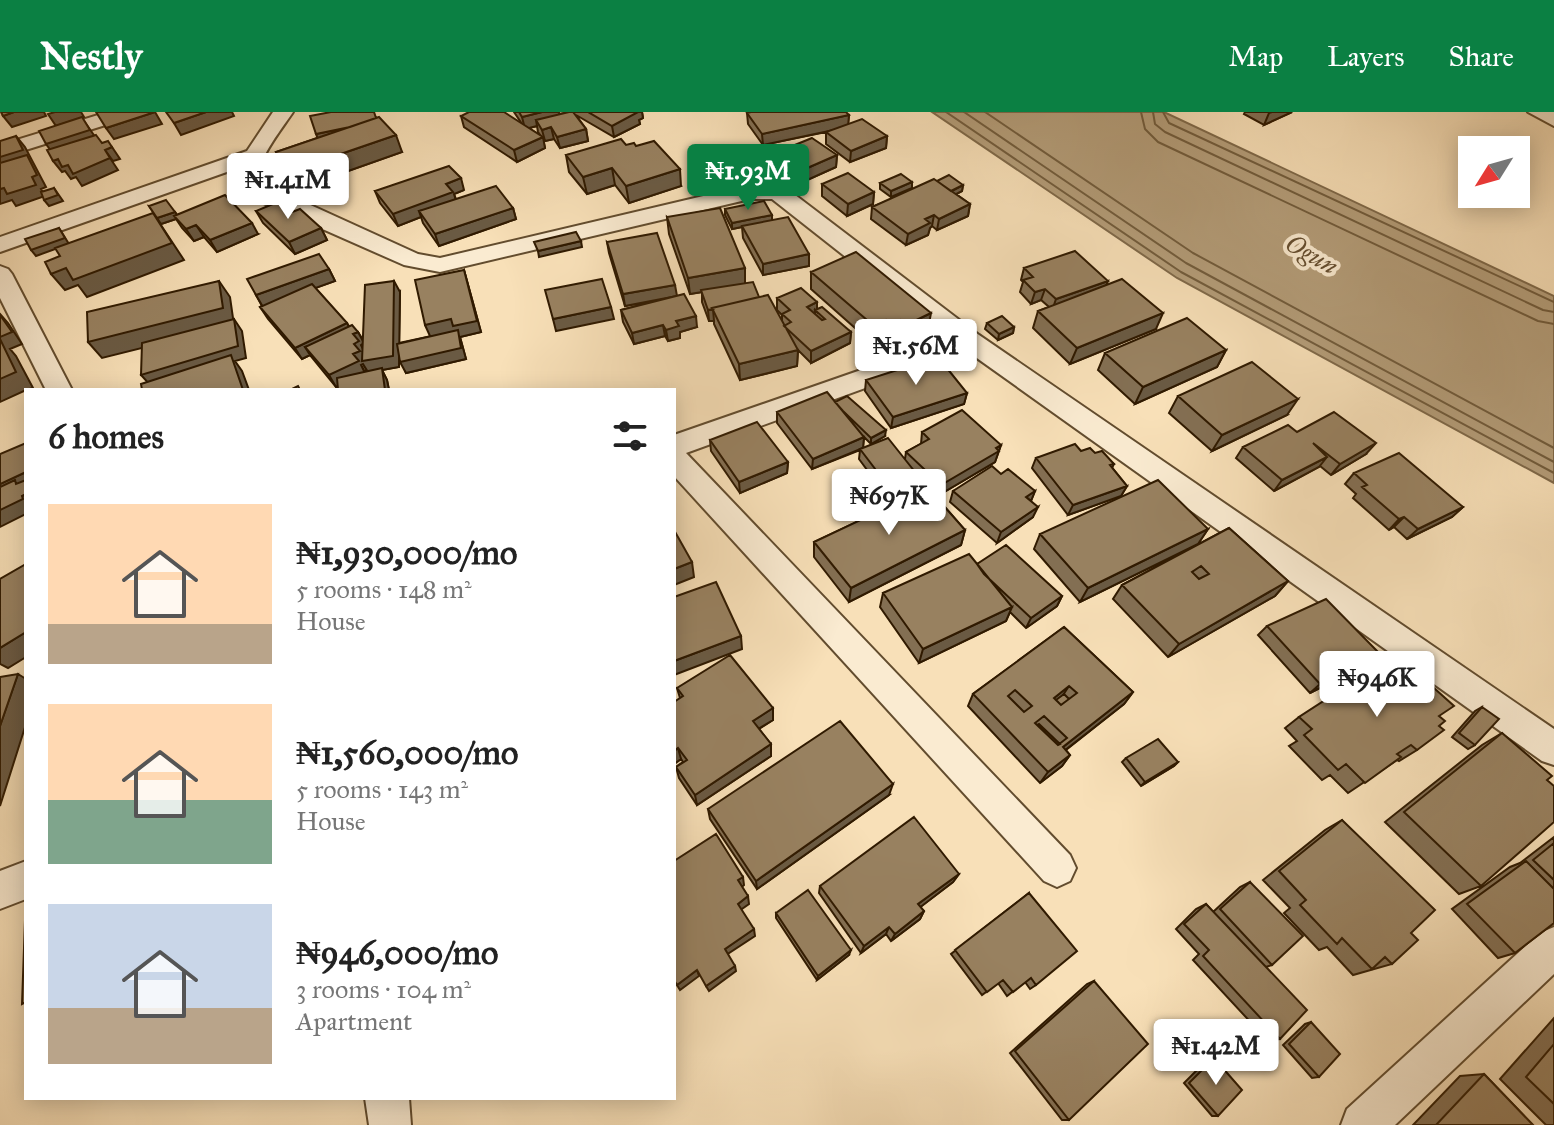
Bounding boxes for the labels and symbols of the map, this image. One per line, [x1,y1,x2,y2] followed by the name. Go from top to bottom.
[1458,136,1530,208] north arrow
[683,144,813,212] pin: ₦1.93M
[223,153,353,221] pin: ₦1.41M
[1280,226,1344,282] water label: Ogun
[851,319,981,387] pin: ₦1.56M
[833,469,945,537] pin: ₦697K
[1321,651,1433,719] pin: ₦946K
[1151,1019,1281,1087] pin: ₦1.42M

